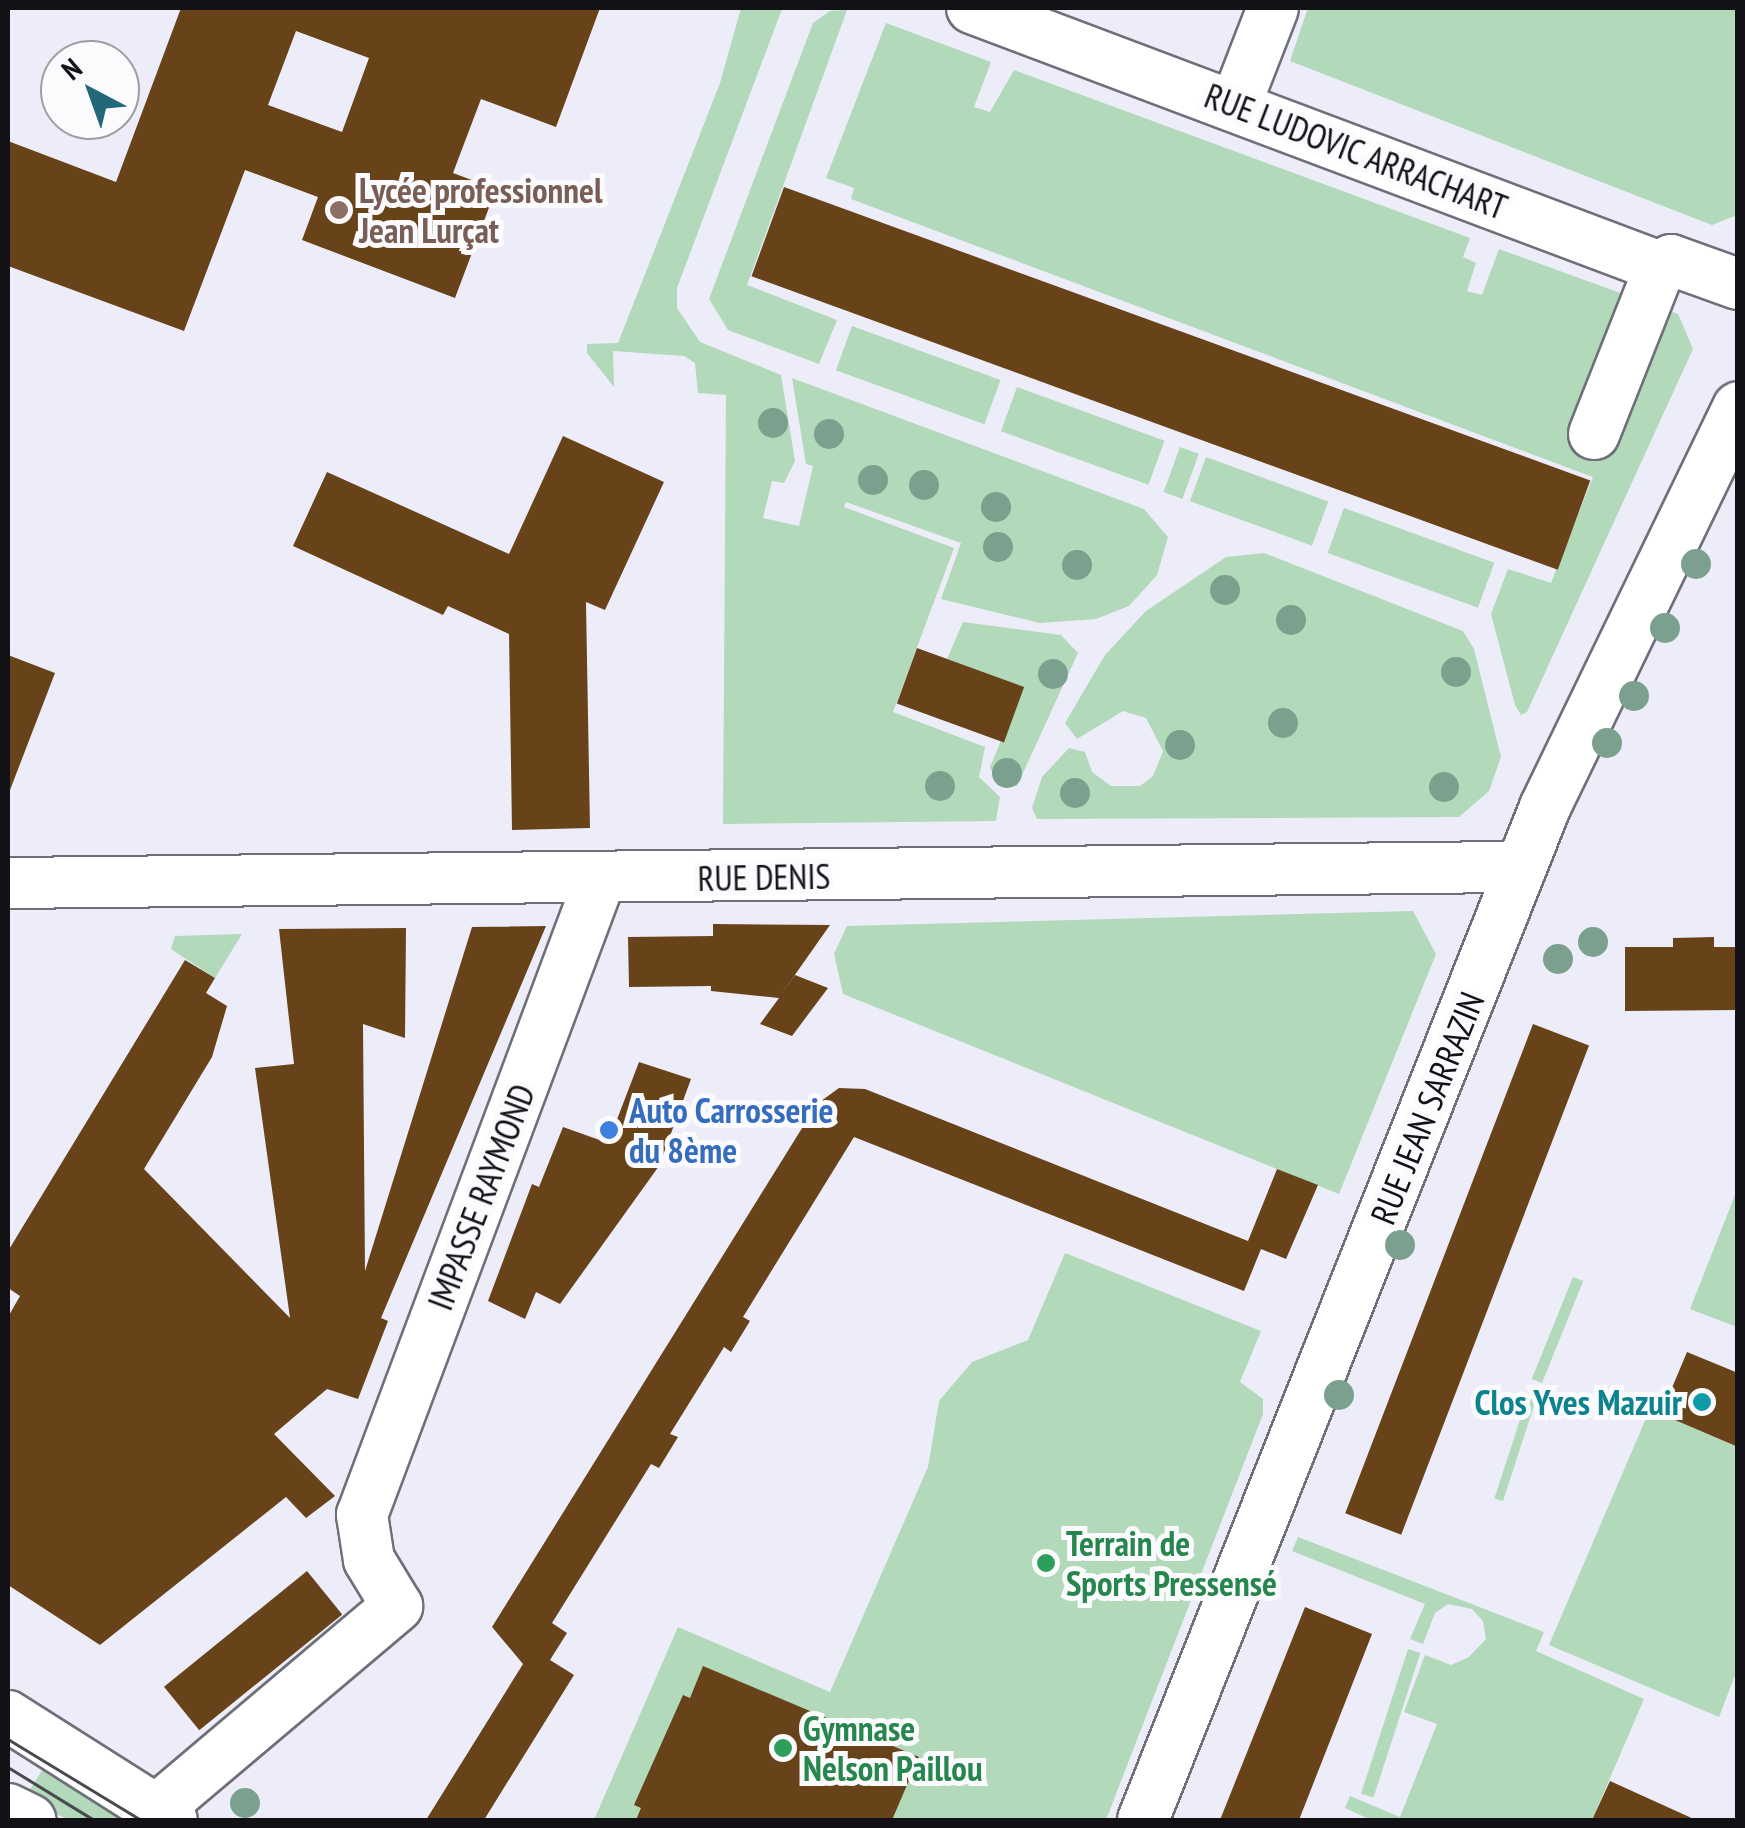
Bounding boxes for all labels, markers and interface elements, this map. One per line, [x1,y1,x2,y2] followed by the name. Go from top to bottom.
[40,40,140,140] north arrow
[53,50,89,87] text: N
[1198,74,1514,228] street label: RUE LUDOVIC ARRACHART
[359,169,602,251] place label: Lycée professionnel Jean Lurçat
[328,199,350,221] marker: Lycée professionnel Jean Lurçat
[697,855,831,899] street label: RUE DENIS
[1361,986,1493,1230] street label: RUE JEAN SARRAZIN
[419,1078,543,1316] street label: IMPASSE RAYMOND
[629,1089,834,1171] place label: Auto Carrosserie du 8ème
[598,1119,620,1141] marker: Auto Carrosserie du 8ème
[1474,1381,1682,1423] place label: Clos Yves Mazuir
[1691,1391,1713,1413] marker: Clos Yves Mazuir
[1066,1522,1277,1604] place label: Terrain de Sports Pressensé
[1035,1552,1057,1574] marker: Terrain de Sports Pressensé
[803,1707,983,1789] place label: Gymnase Nelson Paillou
[772,1737,794,1759] marker: Gymnase Nelson Paillou

